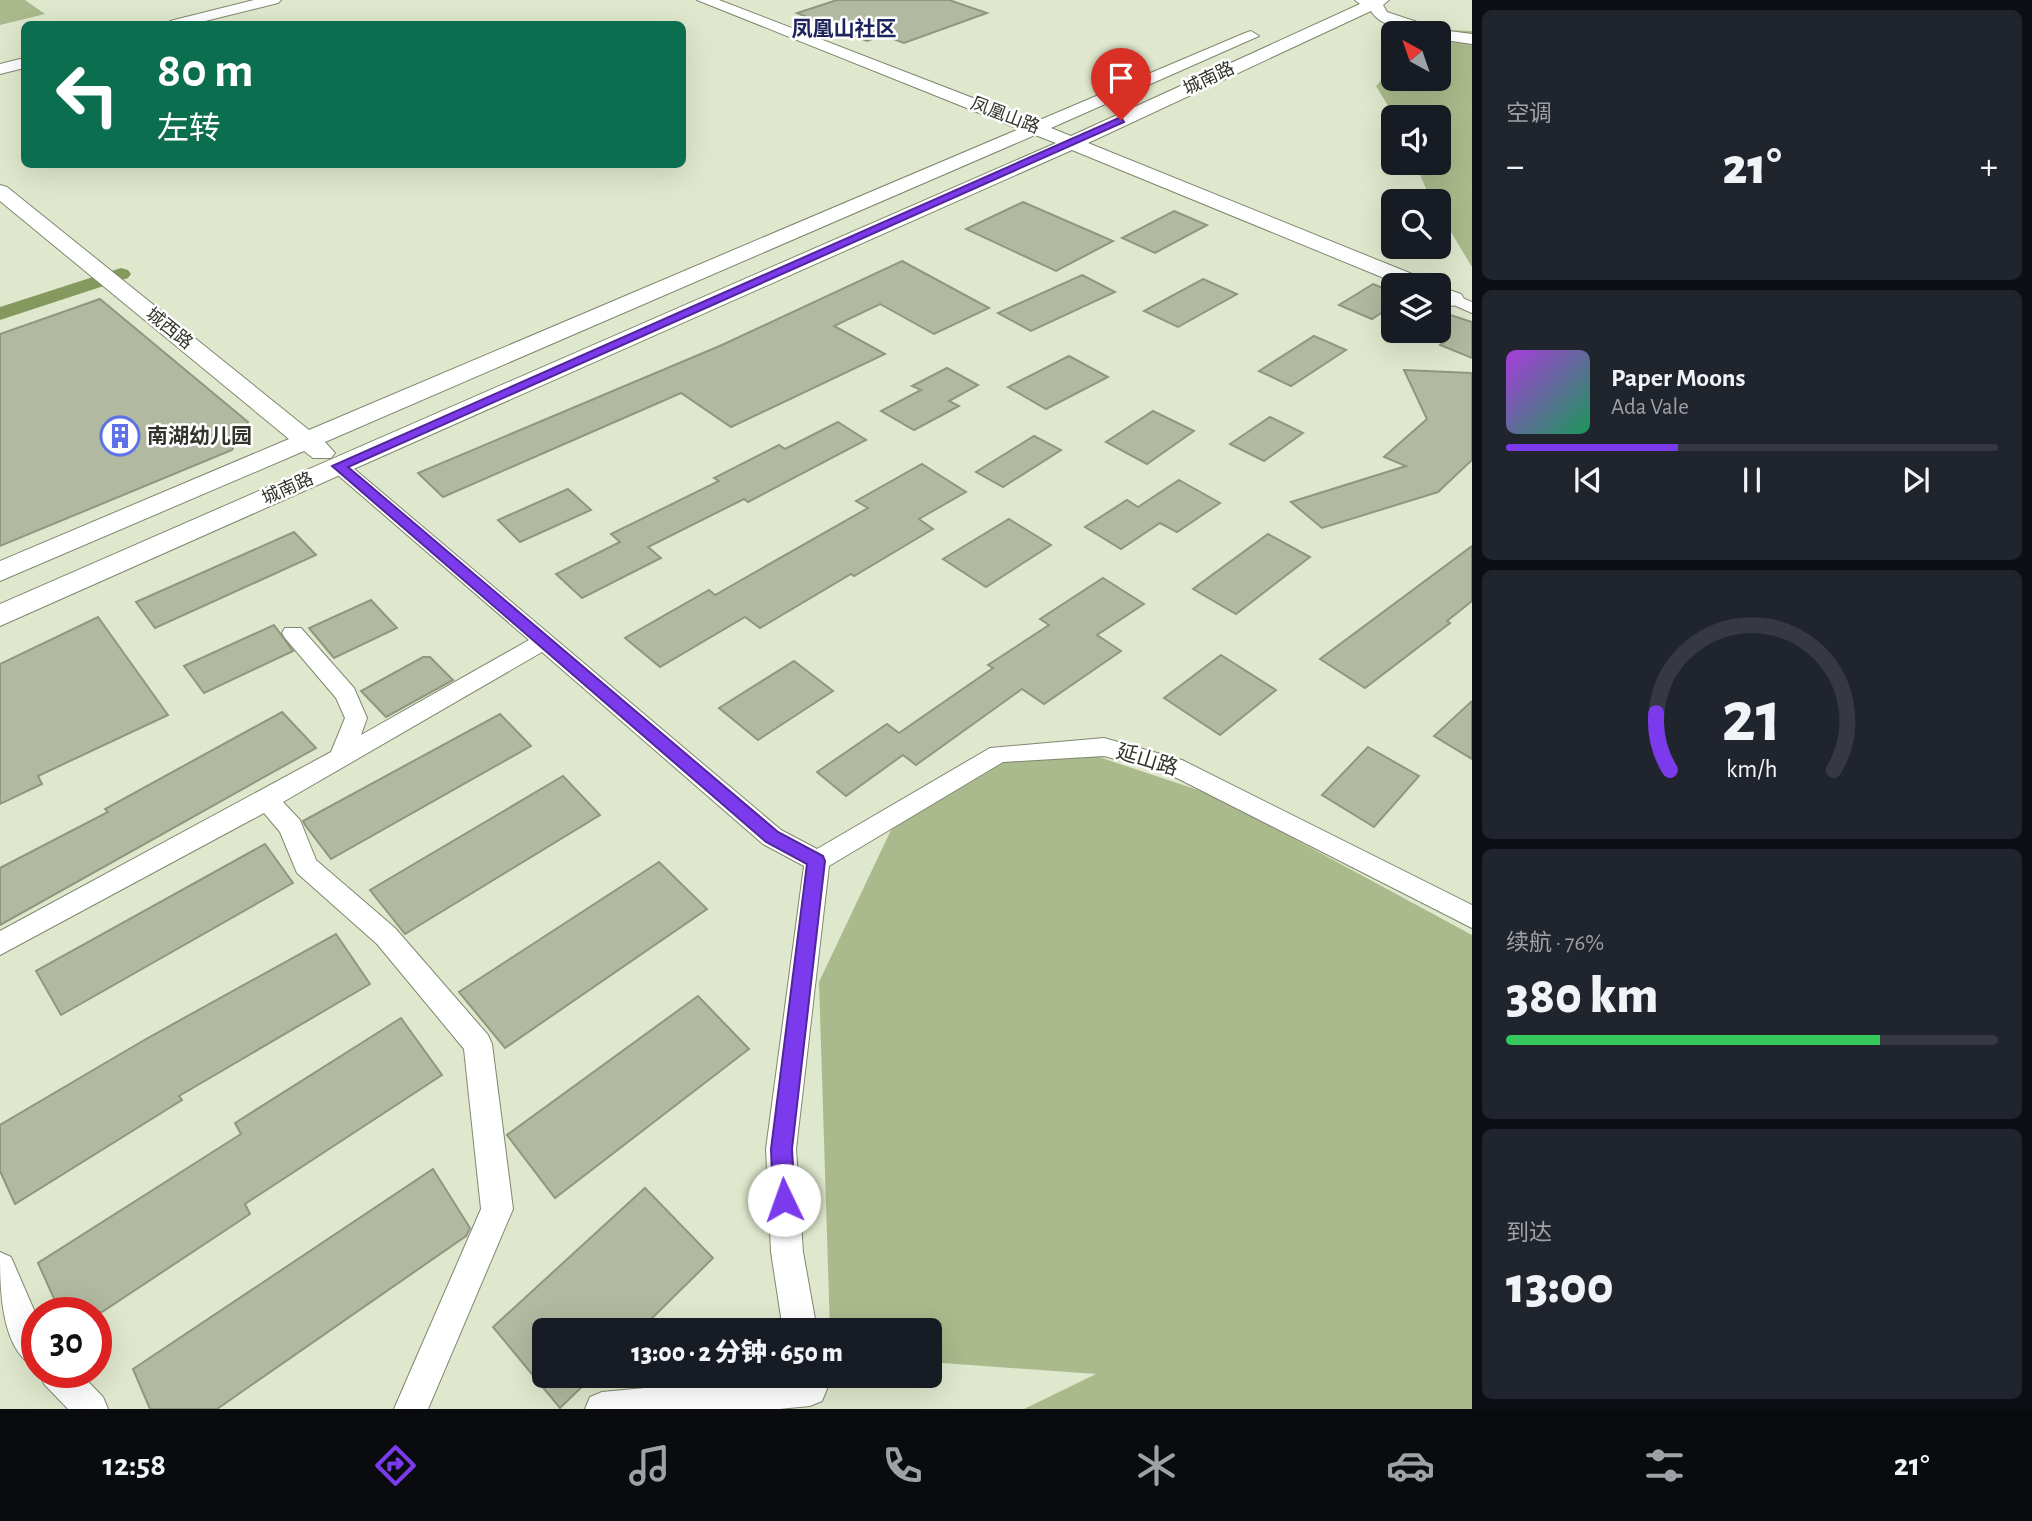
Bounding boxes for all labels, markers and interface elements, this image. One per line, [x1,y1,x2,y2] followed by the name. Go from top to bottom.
[792,18,897,40] district label: 凤凰山社区
[1381,21,1451,91] north arrow
[1381,21,1451,343] map controls
[157,47,254,96] text: 80 m
[1091,48,1151,120] pin
[42,49,133,140] icon: left
[1180,58,1237,99] street label: 城南路
[1102,59,1140,97] icon: arrive
[968,93,1043,137] street label: 凤凰山路
[1506,103,1552,126] text: 空调
[1381,105,1451,175] button: sound
[157,113,221,145] text: 左转
[1722,141,1782,193] text: 21°
[1506,148,1524,186] text: −
[1980,148,1998,186] text: +
[1381,189,1451,259] button: search
[1381,273,1451,343] button: layers
[142,303,197,353] street label: 城西路
[1611,365,1746,391] text: Paper Moons
[1611,396,1689,419] text: Ada Vale
[99,415,141,457] building icon: 南湖幼儿园
[147,425,252,447] place label: 南湖幼儿园
[1569,461,1607,499] icon: previous
[1733,461,1771,499] icon: pause
[1897,461,1935,499] icon: next
[259,468,316,508] street label: 城南路
[1722,683,1782,756] text: 21
[1114,740,1180,779] street label: 延山路
[1726,757,1778,782] text: km/h
[1506,932,1604,955] text: 续航 · 76%
[1506,970,1658,1022] text: 380 km
[747,1163,821,1237] position arrow
[1506,1222,1552,1245] text: 到达
[1506,1260,1614,1312] text: 13:00
[21,1297,112,1388] speed limit sign: 30
[631,1340,843,1366] text: 13:00 · 2 分钟 · 650 m
[371,1441,420,1490] icon: directions
[625,1441,674,1490] icon: music
[878,1441,927,1490] icon: phone
[1132,1441,1181,1490] icon: climate
[1386,1441,1435,1490] icon: car
[1640,1441,1689,1490] icon: filters
[102,1449,166,1481] text: 12:58
[1894,1449,1930,1481] text: 21°

